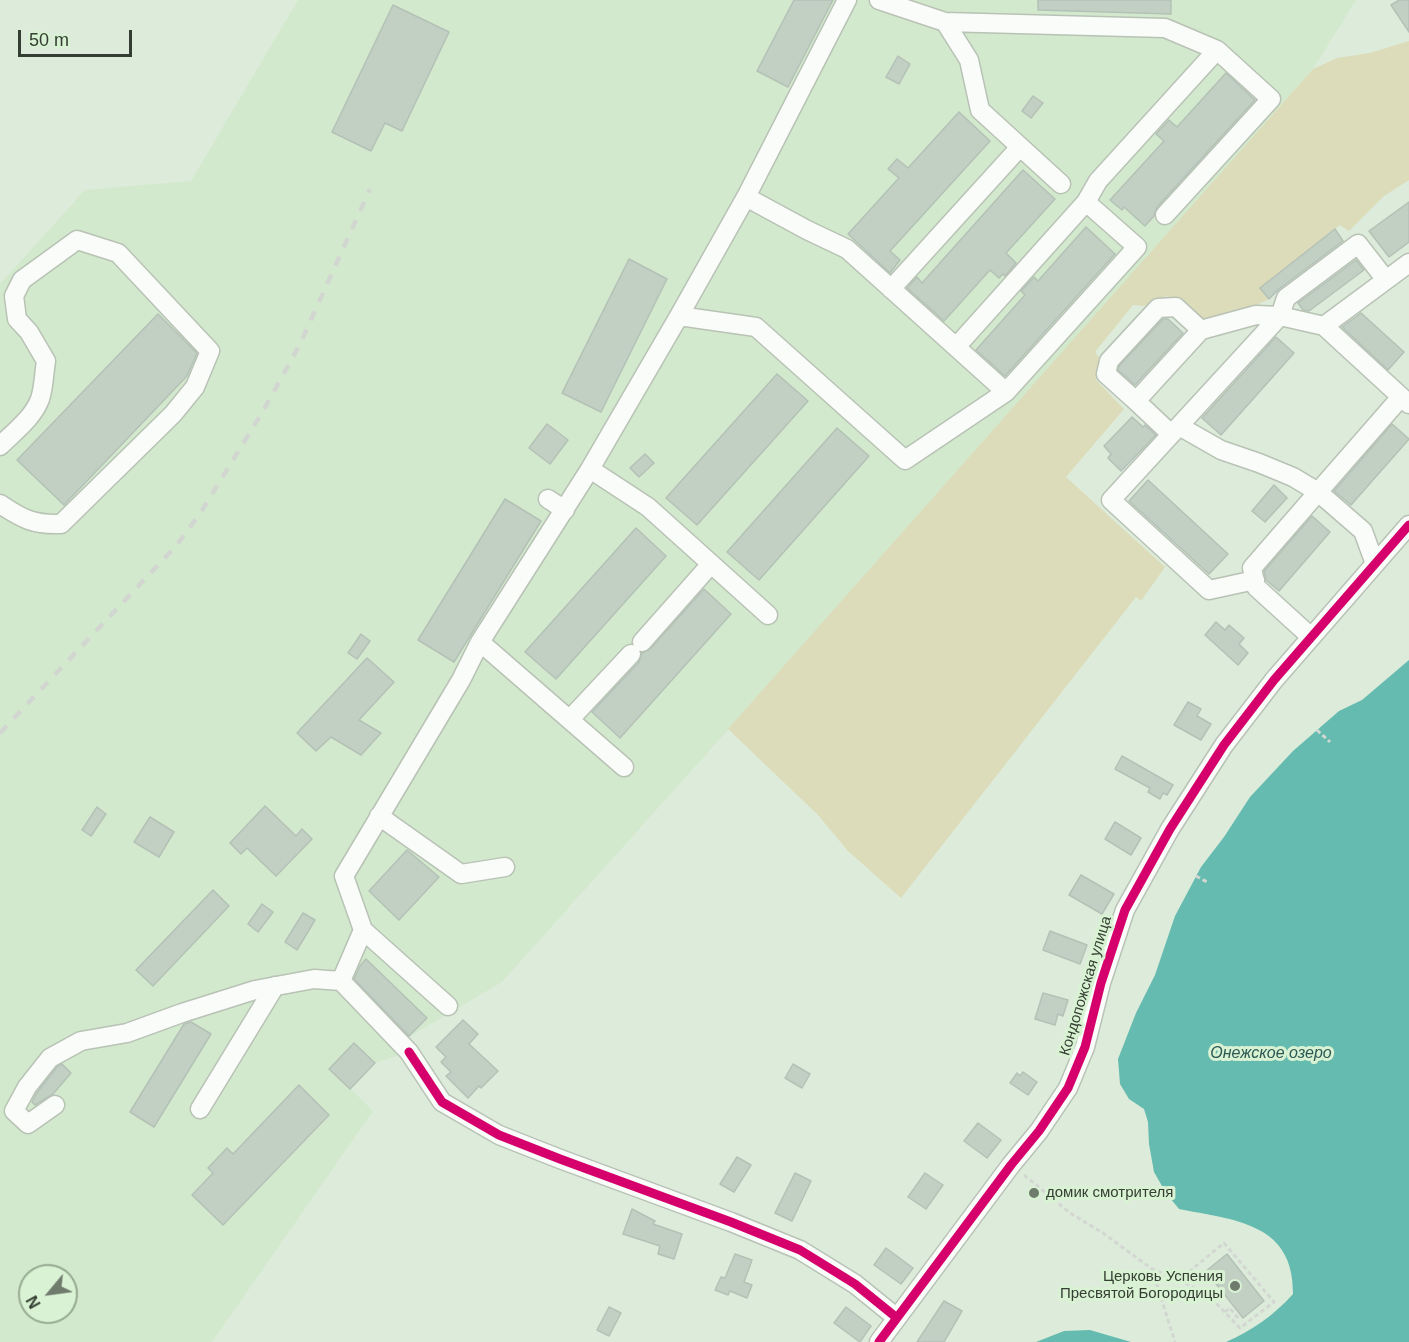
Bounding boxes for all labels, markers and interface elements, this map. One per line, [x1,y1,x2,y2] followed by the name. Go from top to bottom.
[21,18,135,56] scale bar
[29,30,69,50] text: 50 m
[1056,914,1116,1058] street label: Кондопожская улица
[1210,1044,1332,1064] water label: Онежское озеро
[1046,1184,1173,1202] place label: домик смотрителя
[1027,1186,1041,1200] marker: домик смотрителя
[18,1264,78,1324] north arrow
[1060,1268,1223,1303] place label: Церковь Успения Пресвятой Богородицы
[1228,1279,1242,1293] marker: Церковь Успения Пресвятой Богородицы
[23,1293,44,1311] text: N

